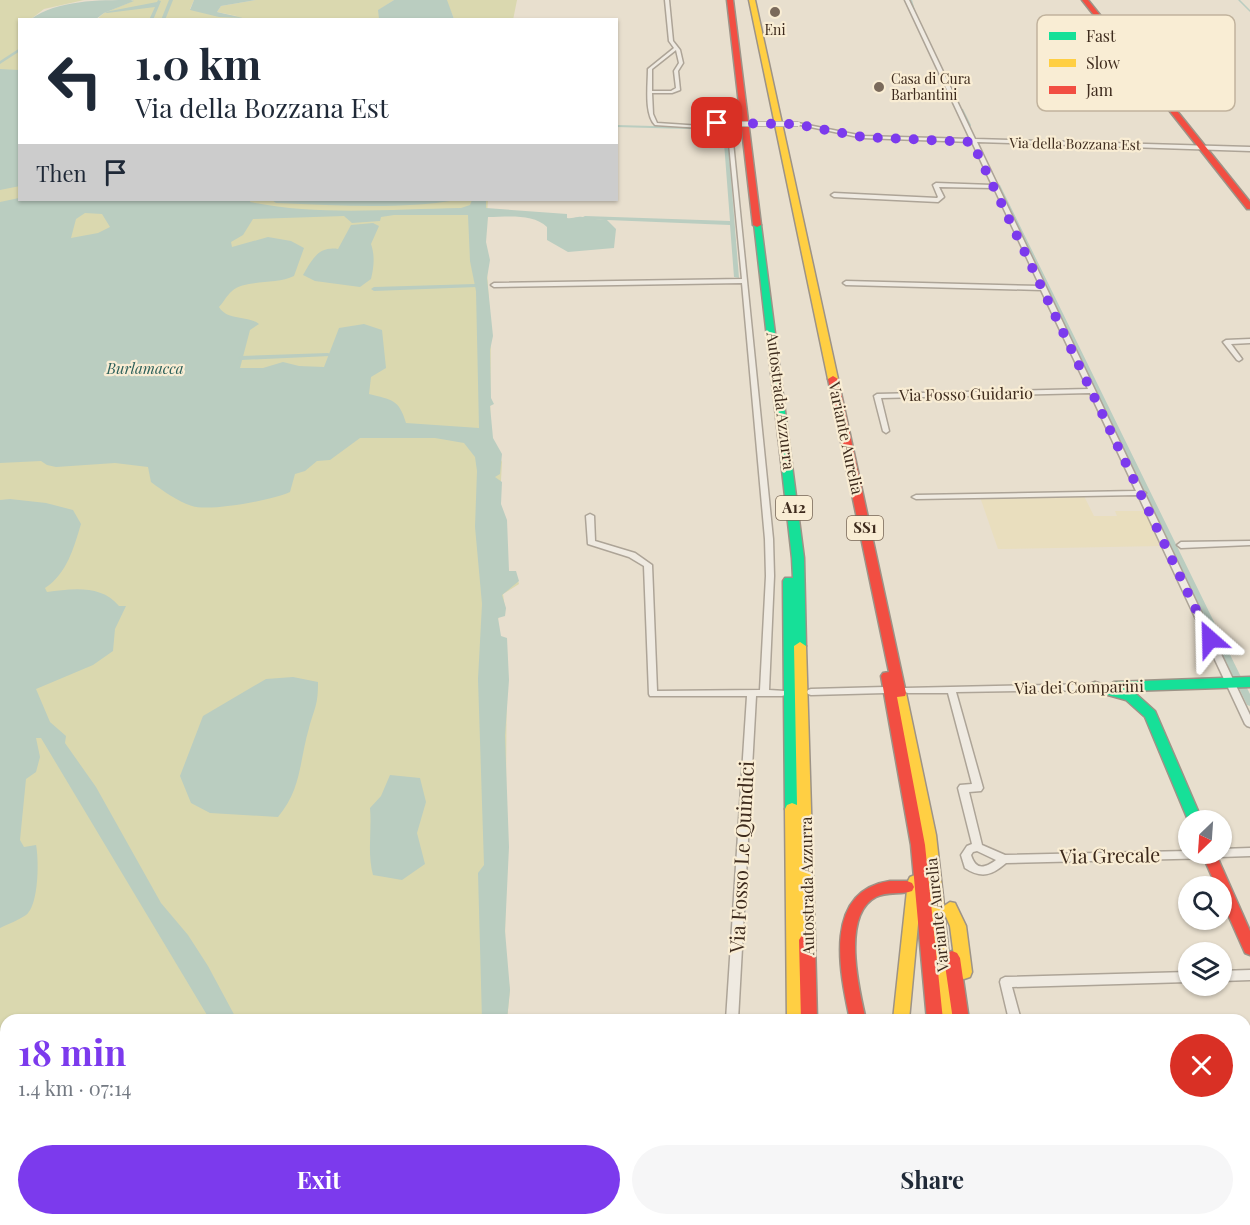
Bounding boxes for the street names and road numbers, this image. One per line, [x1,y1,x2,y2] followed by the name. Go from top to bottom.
[1008,133,1142,154] street label: Via della Bozzana Est
[763,330,800,471] street label: Autostrada Azzurra
[824,379,869,496] street label: Variante Aurelia
[898,382,1033,405] street label: Via Fosso Guidario
[776,496,812,520] road number: A12
[847,516,883,540] road number: SS1
[1013,675,1144,698] street label: Via dei Comparini
[722,760,759,955] street label: Via Fosso Le Quindici
[795,817,818,956] street label: Autostrada Azzurra
[1058,840,1161,869] street label: Via Grecale
[920,857,953,974] street label: Variante Aurelia

